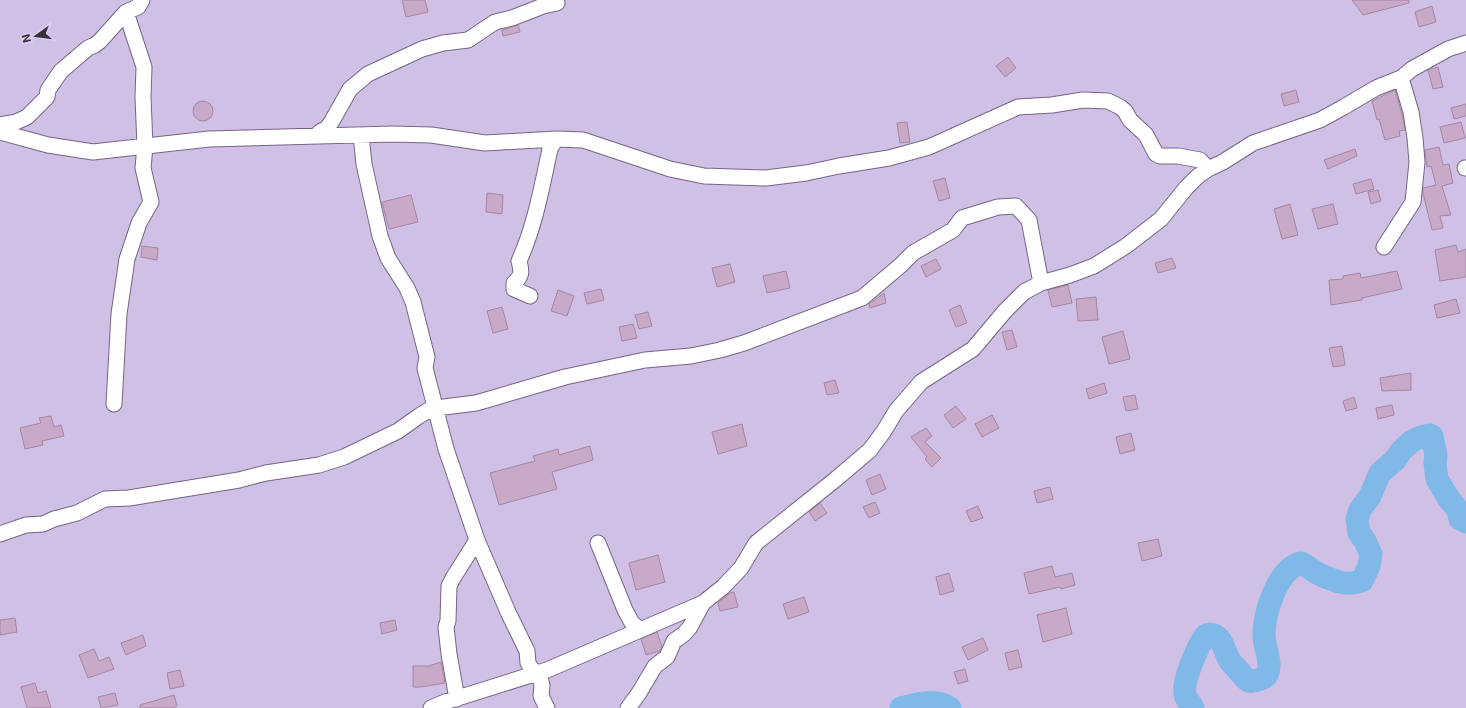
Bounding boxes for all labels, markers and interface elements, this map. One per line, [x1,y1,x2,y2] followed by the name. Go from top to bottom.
[16,16,56,56] north arrow
[18,33,34,44] text: N

